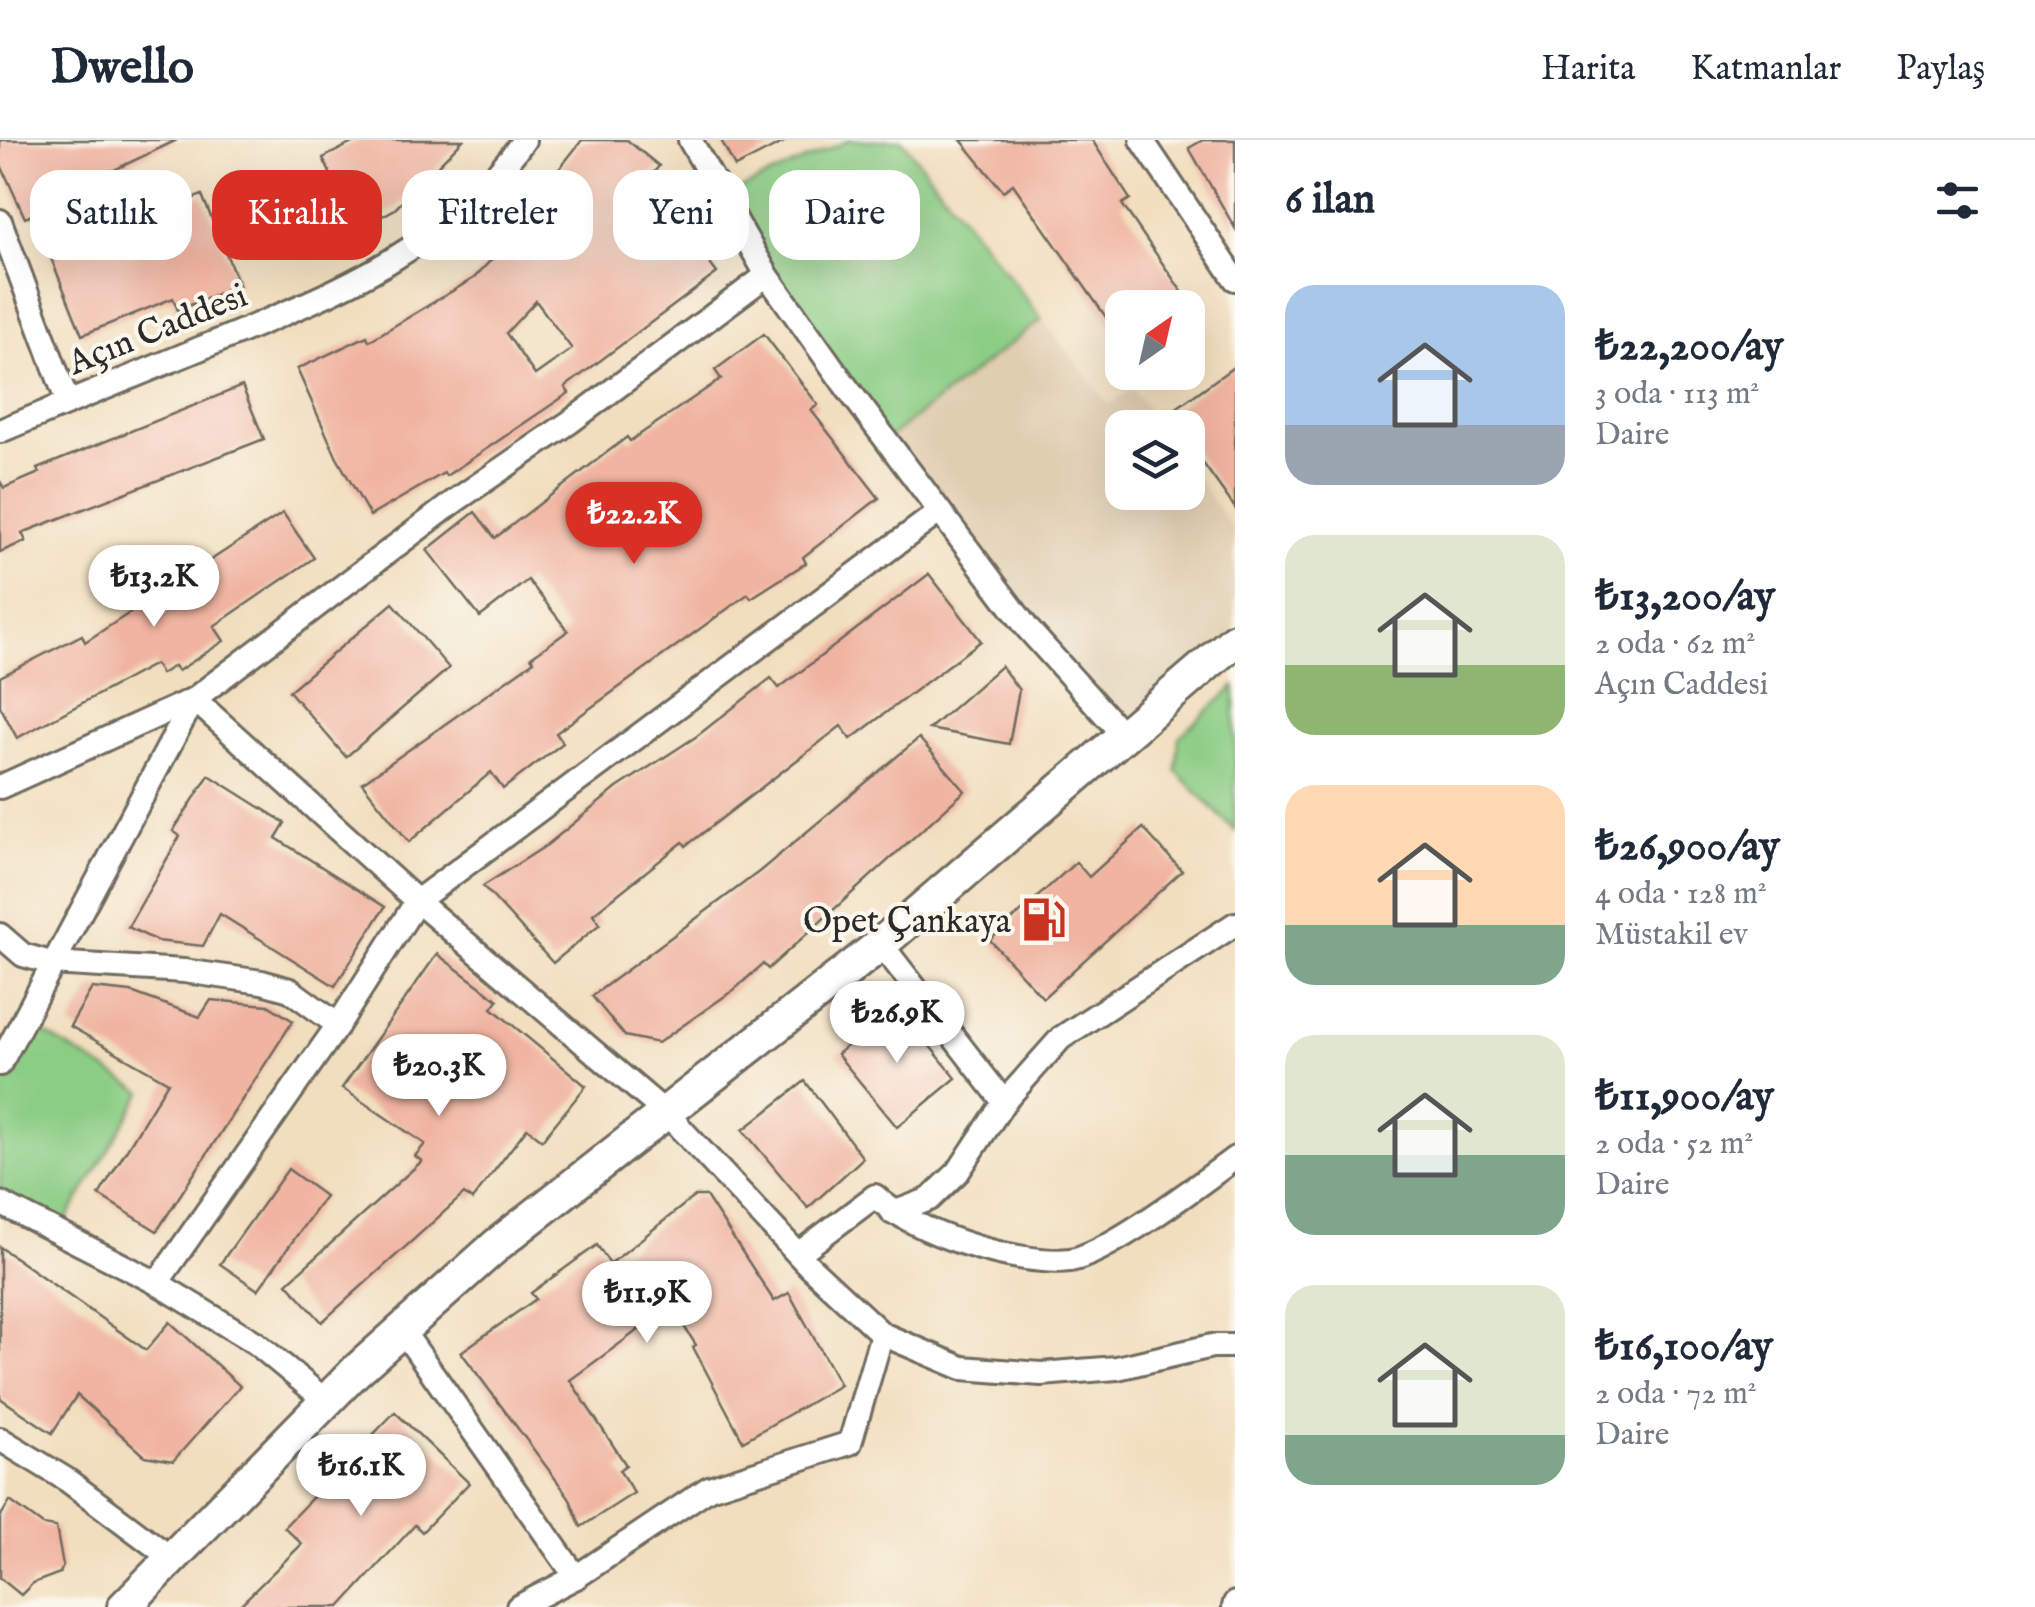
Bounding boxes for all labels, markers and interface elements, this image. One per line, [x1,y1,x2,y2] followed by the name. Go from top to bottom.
[50,39,194,99] text: Dwello
[1541,47,1635,92] text: Harita
[1690,47,1841,92] text: Katmanlar
[1896,47,1985,92] text: Paylaş
[30,170,192,260] chip: Satılık
[212,170,382,260] chip: Kiralık
[402,170,593,260] chip: Filtreler
[613,170,749,260] chip: Yeni
[769,170,920,260] chip: Daire
[1930,173,1985,228] icon: filters
[1285,174,1375,227] text: 6 ilan
[61,274,254,387] street label: Açın Caddesi
[1105,290,1205,390] north arrow
[1105,290,1205,510] map controls
[1595,321,1783,374] text: ₺22,200/ay
[1365,325,1485,445] icon: home
[1595,374,1760,415] text: 3 oda · 113 m²
[1105,410,1205,510] button: layers
[1595,415,1670,456] text: Daire
[553,482,715,567] pin: ₺22.2K
[587,494,681,535] text: ₺22.2K
[73,545,235,630] pin: ₺13.2K
[110,557,198,598] text: ₺13.2K
[1595,571,1775,624] text: ₺13,200/ay
[1365,575,1485,695] icon: home
[1595,624,1755,665] text: 2 oda · 62 m²
[1595,665,1768,706] text: Açın Caddesi
[1595,821,1780,874] text: ₺26,900/ay
[1365,825,1485,945] icon: home
[1595,874,1767,915] text: 4 oda · 128 m²
[1020,896,1068,944] fuel station icon: Opet Çankaya
[803,900,1012,945] place label: Opet Çankaya
[1595,915,1748,956] text: Müstakil ev
[816,981,978,1066] pin: ₺26.9K
[852,993,942,1034] text: ₺26.9K
[358,1034,520,1119] pin: ₺20.3K
[394,1046,485,1087] text: ₺20.3K
[1595,1071,1774,1124] text: ₺11,900/ay
[1365,1075,1485,1195] icon: home
[1595,1124,1753,1165] text: 2 oda · 52 m²
[1595,1165,1670,1206] text: Daire
[566,1261,728,1346] pin: ₺11.9K
[604,1273,690,1314] text: ₺11.9K
[1595,1321,1773,1374] text: ₺16,100/ay
[1365,1325,1485,1445] icon: home
[1595,1374,1757,1415] text: 2 oda · 72 m²
[1595,1415,1670,1456] text: Daire
[280,1434,442,1519] pin: ₺16.1K
[318,1446,404,1487] text: ₺16.1K

